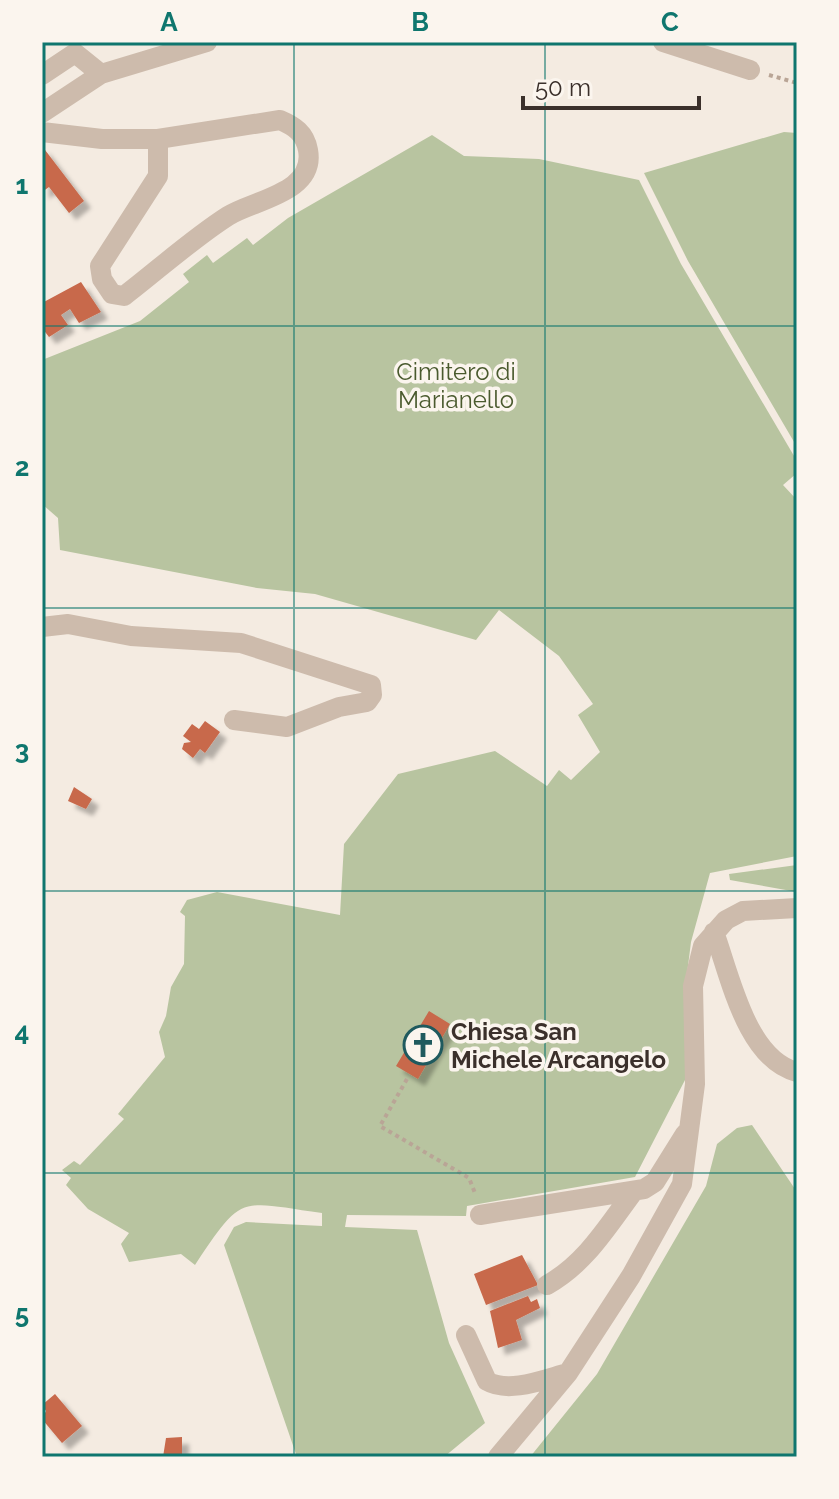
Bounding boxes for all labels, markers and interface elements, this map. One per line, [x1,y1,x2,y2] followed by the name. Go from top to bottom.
[160,7,178,37] text: A
[411,7,429,37] text: B
[661,7,679,37] text: C
[523,60,699,110] scale bar
[535,73,591,102] text: 50 m
[16,170,29,200] text: 1
[396,357,516,414] park label: Cimitero di Marianello
[15,452,29,482] text: 2
[15,735,29,765] text: 3
[15,1017,29,1047] text: 4
[451,1017,666,1074] place label: Chiesa San Michele Arcangelo
[402,1024,444,1066] church icon: Chiesa San Michele Arcangelo
[15,1299,29,1329] text: 5

